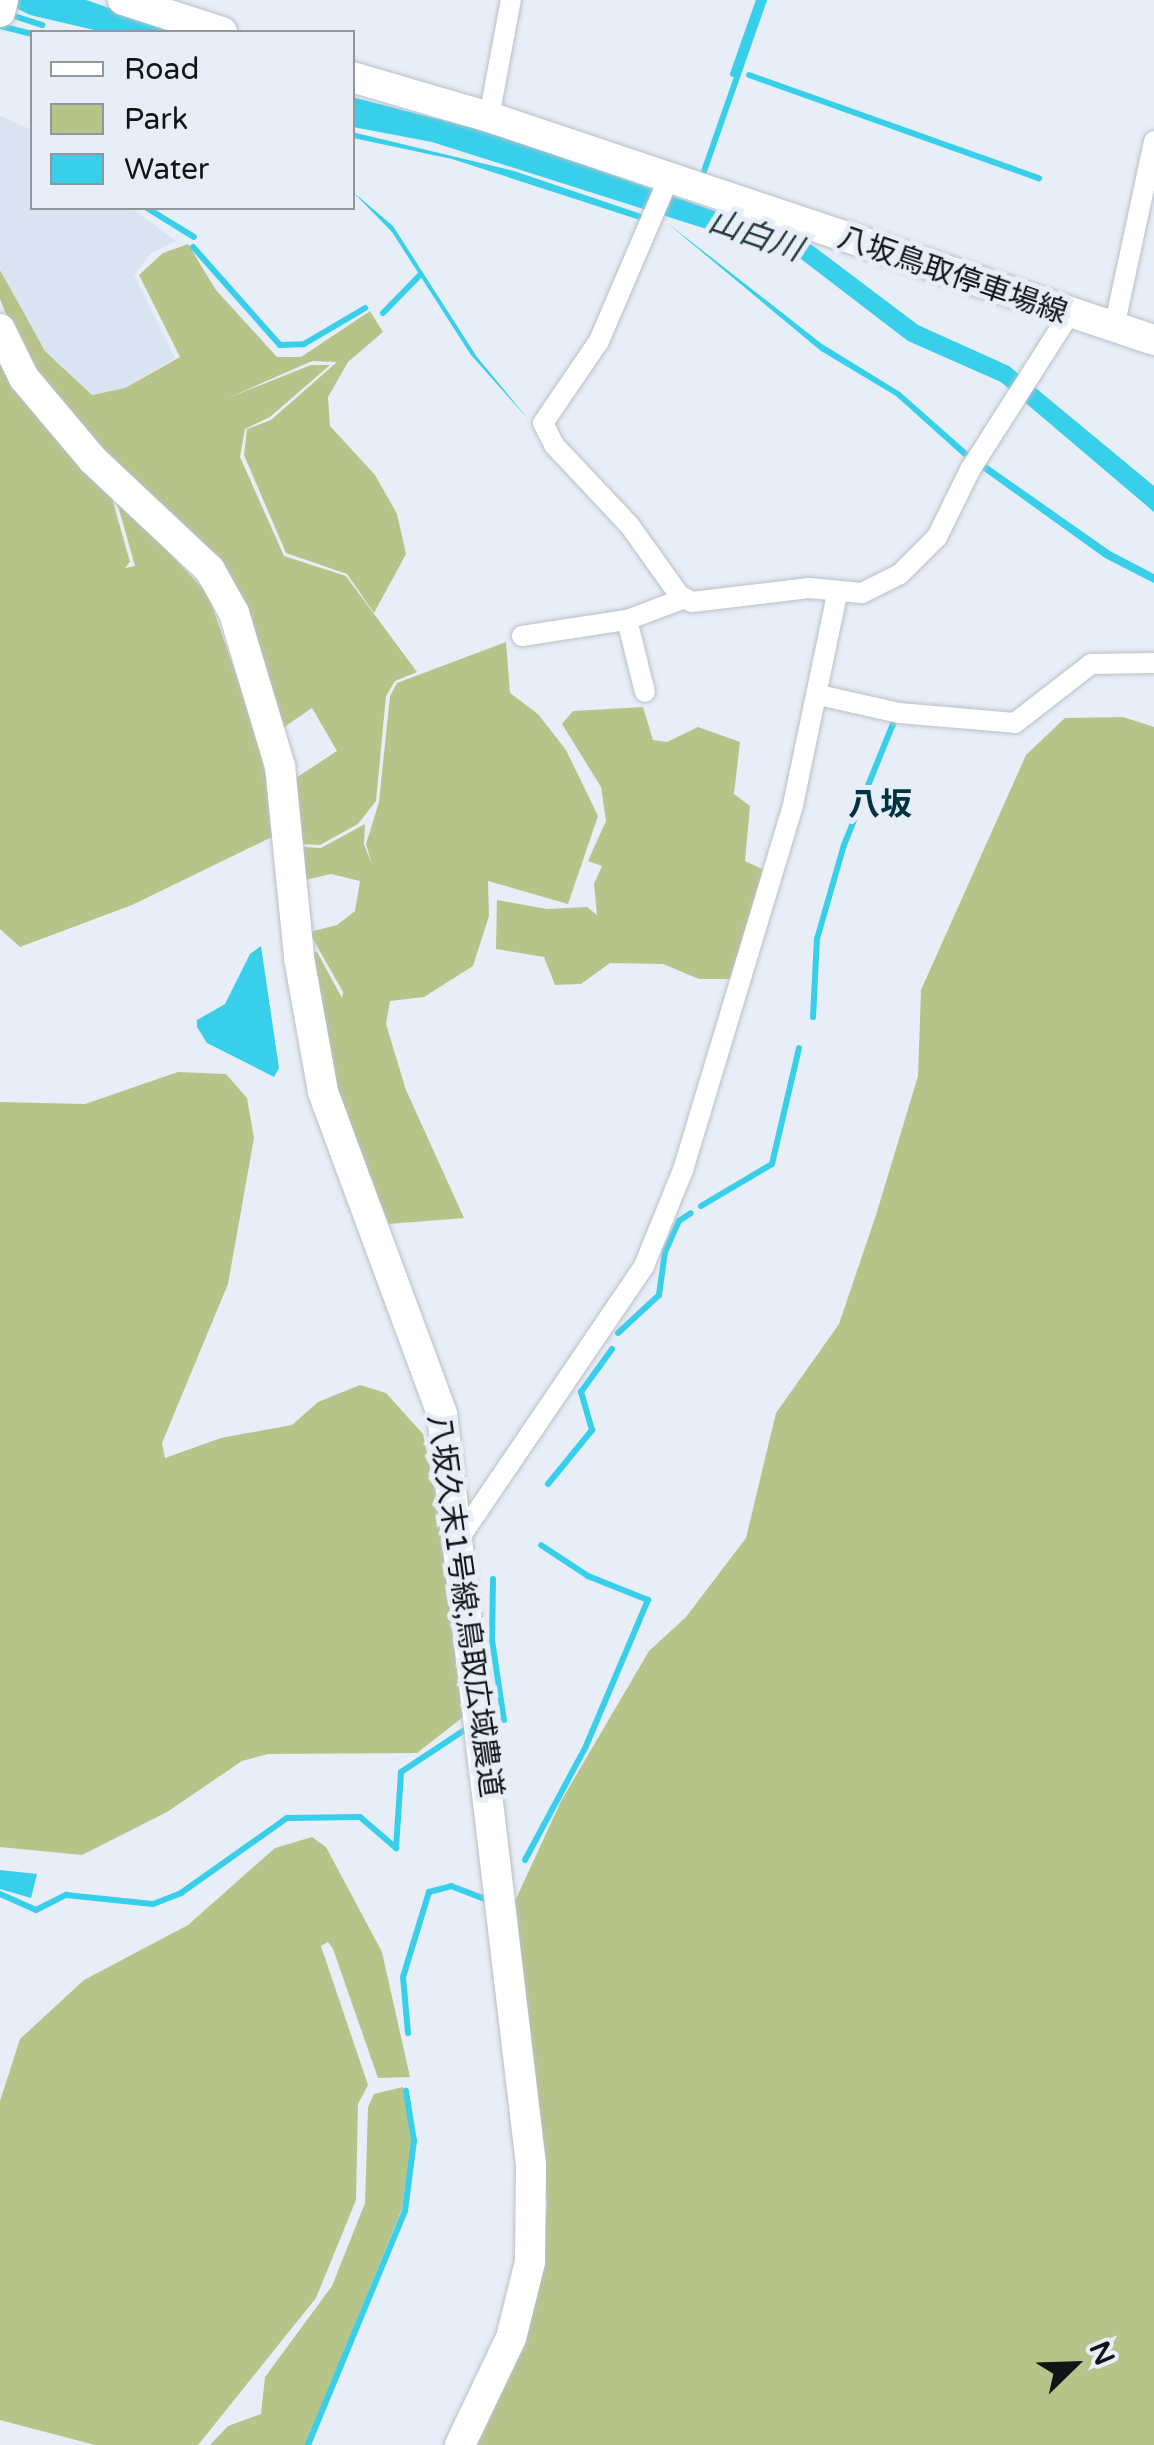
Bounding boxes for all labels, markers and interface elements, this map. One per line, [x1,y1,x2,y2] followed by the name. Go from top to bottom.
[30,30,355,210] legend
[124,51,199,88] text: Road
[124,101,188,138] text: Park
[124,151,209,188] text: Water
[703,202,807,270] water label: 山白川
[833,220,1071,332] street label: 八坂鳥取停車場線
[848,786,912,824] district label: 八坂
[419,1412,509,1800] street label: 八坂久末1号線;鳥取広域農道
[1024,2315,1124,2415] north arrow
[1082,2336,1122,2370] text: N

